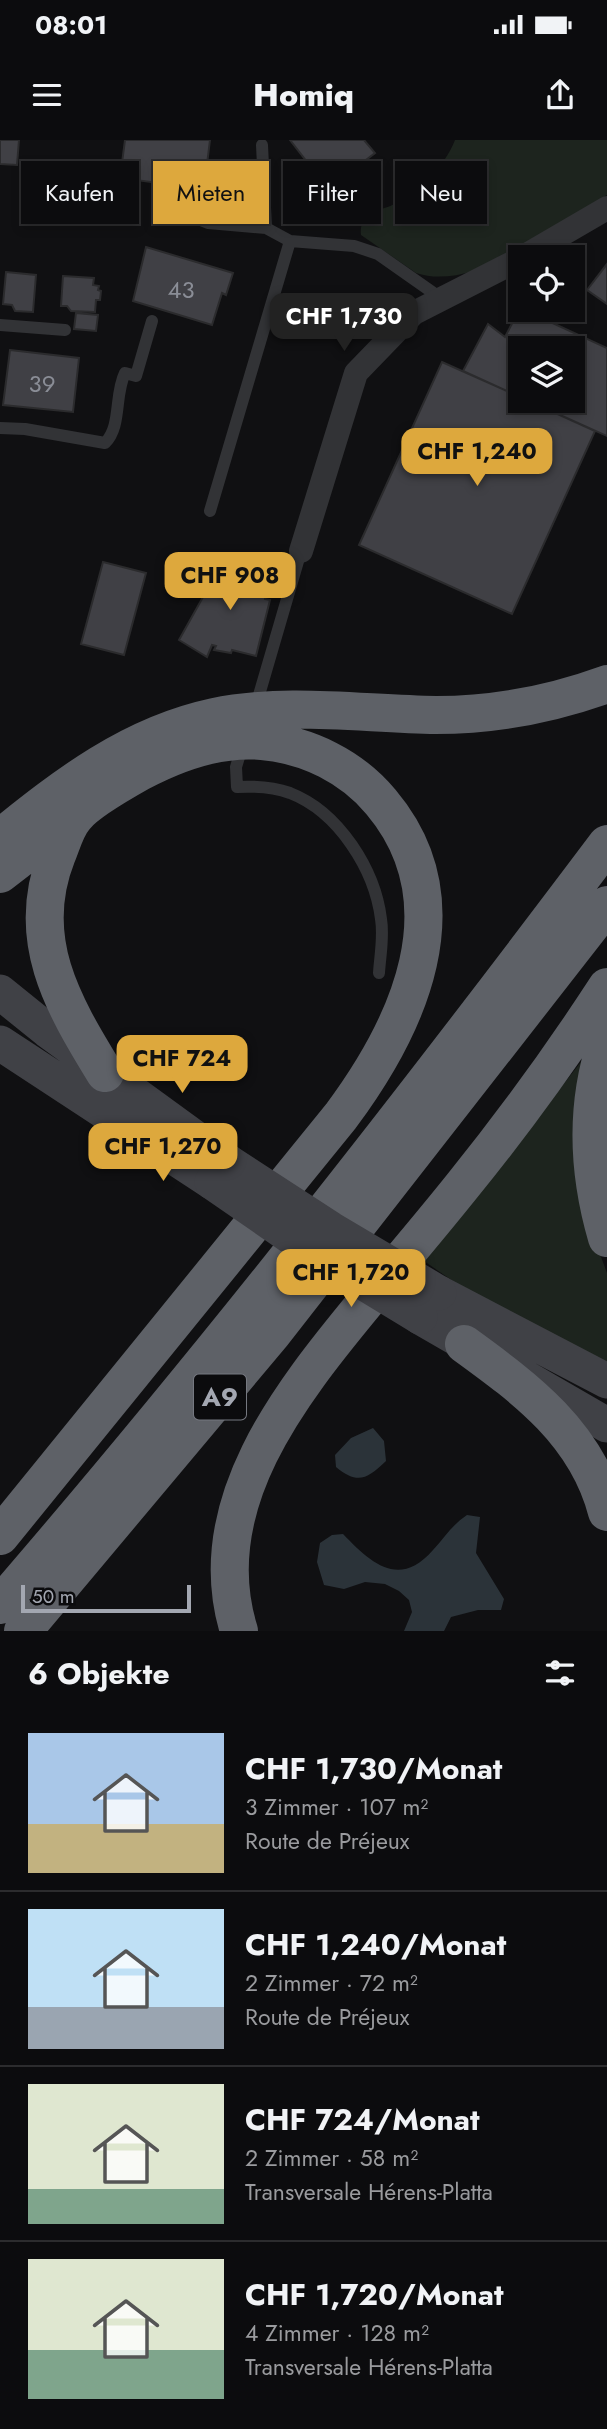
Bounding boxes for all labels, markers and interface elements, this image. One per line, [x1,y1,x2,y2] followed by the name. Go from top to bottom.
[35,6,107,44] text: 08:01
[253,72,354,118] text: Homiq
[28,76,66,114] icon: menu
[541,76,579,114] icon: share
[21,161,139,224] chip: Kaufen
[153,161,269,224] chip: Mieten
[283,161,381,224] chip: Filter
[395,161,487,224] chip: Neu
[508,245,585,413] map controls
[508,245,585,322] button: locate
[167,272,195,307] house number: 43
[264,294,424,353] pin: CHF 1,730
[286,299,402,333] text: CHF 1,730
[508,336,585,413] button: layers
[29,366,55,401] house number: 39
[397,428,557,488] pin: CHF 1,240
[417,434,537,468] text: CHF 1,240
[165,552,295,612] pin: CHF 908
[181,558,279,592] text: CHF 908
[117,1035,247,1095] pin: CHF 724
[133,1041,231,1075] text: CHF 724
[83,1124,243,1183] pin: CHF 1,270
[104,1129,222,1163] text: CHF 1,270
[271,1250,431,1309] pin: CHF 1,720
[292,1255,410,1289] text: CHF 1,720
[194,1374,246,1420] road number: A9
[21,1582,191,1614] scale bar
[32,1583,75,1610] text: 50 m
[28,1652,170,1695] text: 6 Objekte
[541,1654,579,1692] icon: filters
[245,1747,502,1790] text: CHF 1,730/Monat
[84,1761,168,1845] icon: home
[245,1790,428,1824] text: 3 Zimmer · 107 m²
[245,1824,410,1858] text: Route de Préjeux
[245,1923,506,1966] text: CHF 1,240/Monat
[84,1937,168,2021] icon: home
[245,1966,418,2000] text: 2 Zimmer · 72 m²
[245,2000,410,2034] text: Route de Préjeux
[245,2098,480,2141] text: CHF 724/Monat
[84,2112,168,2196] icon: home
[245,2141,418,2175] text: 2 Zimmer · 58 m²
[245,2175,493,2209] text: Transversale Hérens-Platta
[245,2273,503,2316] text: CHF 1,720/Monat
[84,2287,168,2371] icon: home
[245,2316,429,2350] text: 4 Zimmer · 128 m²
[245,2350,493,2384] text: Transversale Hérens-Platta

